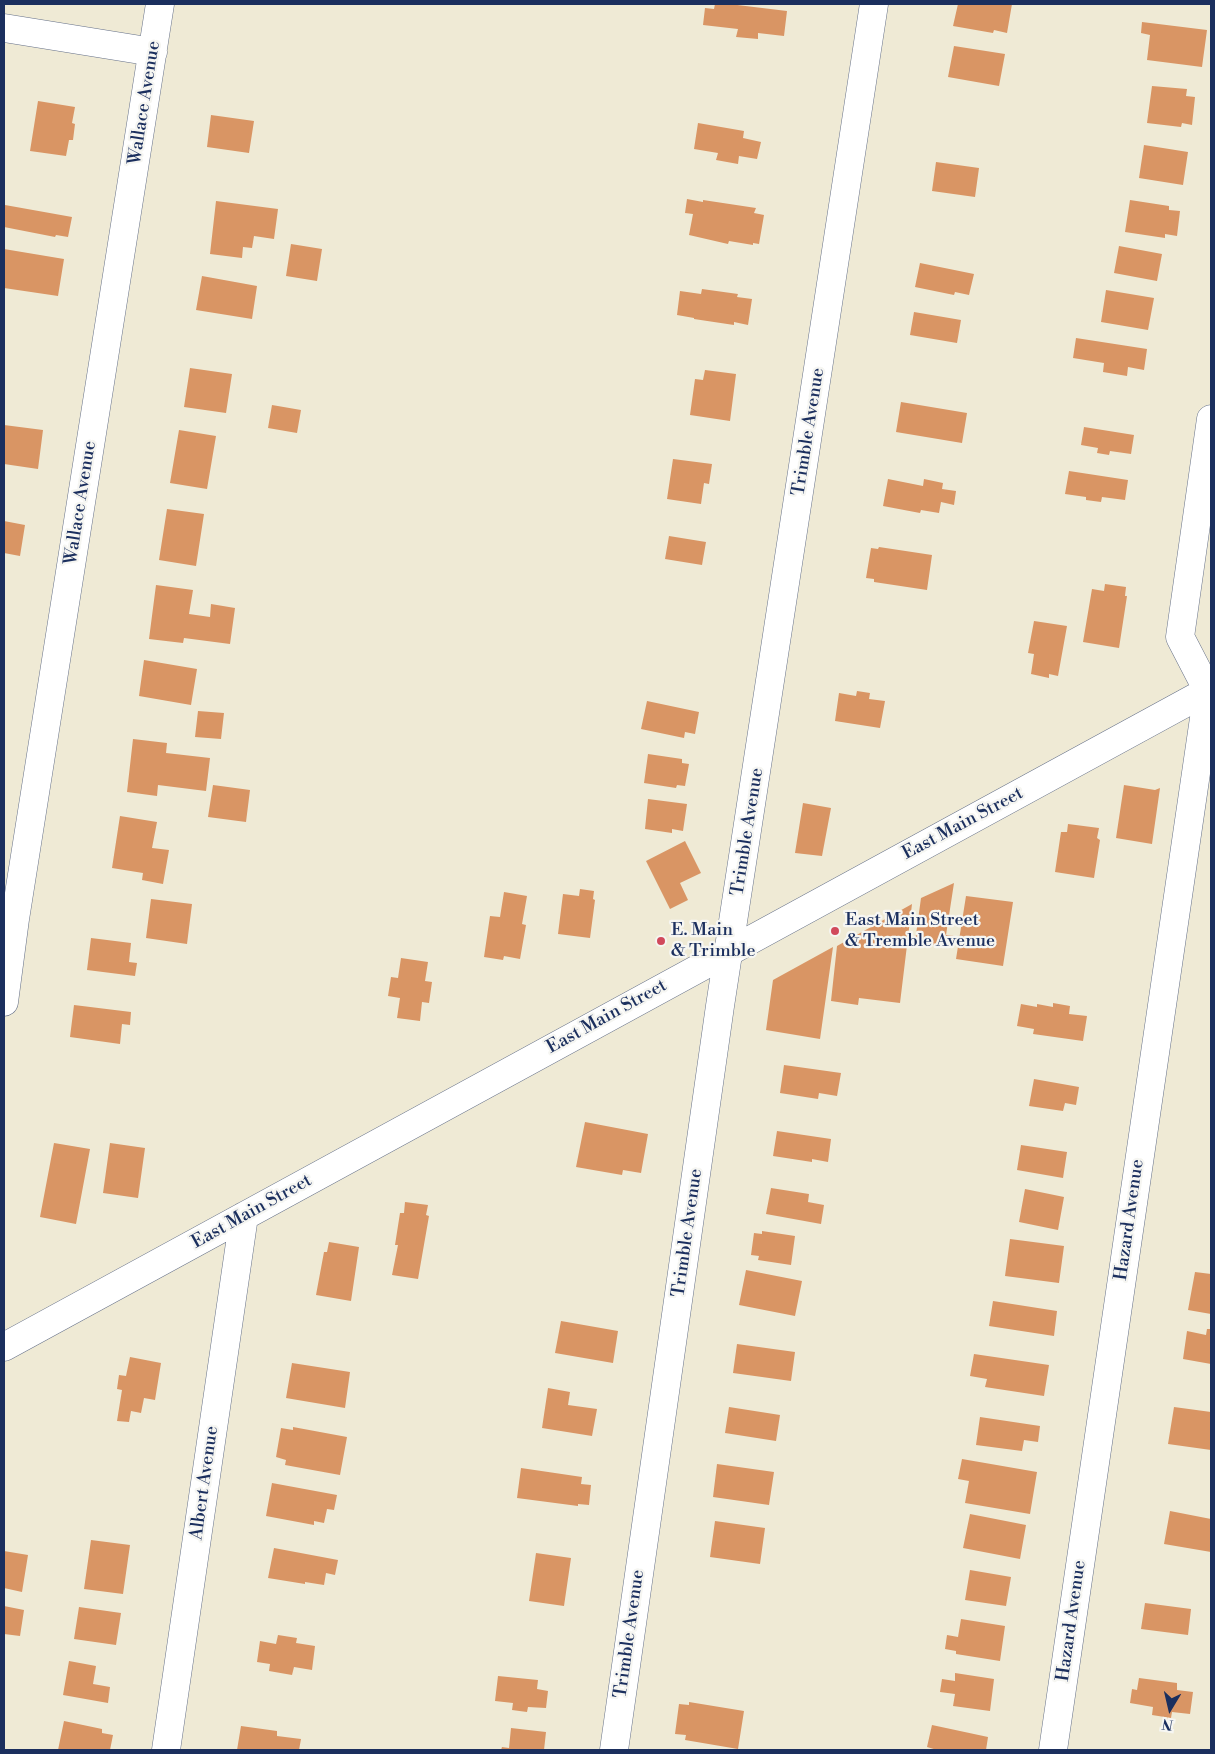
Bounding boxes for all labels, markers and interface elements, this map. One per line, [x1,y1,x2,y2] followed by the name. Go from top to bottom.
[125,39,165,167] street label: Wallace Avenue
[788,366,830,498] street label: Trimble Avenue
[61,439,101,567] street label: Wallace Avenue
[727,766,769,898] street label: Trimble Avenue
[899,783,1027,865] street label: East Main Street
[845,910,995,952] place label: East Main Street & Tremble Avenue
[671,920,756,962] place label: E. Main & Trimble
[829,925,841,937] marker: East Main Street & Tremble Avenue
[655,935,667,947] marker: E. Main & Trimble
[543,975,671,1059] street label: East Main Street
[1111,1158,1149,1282] street label: Hazard Avenue
[668,1167,708,1299] street label: Trimble Avenue
[188,1170,316,1254] street label: East Main Street
[186,1425,224,1541] street label: Albert Avenue
[1053,1559,1091,1683] street label: Hazard Avenue
[610,1568,650,1700] street label: Trimble Avenue
[1145,1684,1195,1734] north arrow
[1161,1714,1175,1734] text: N

